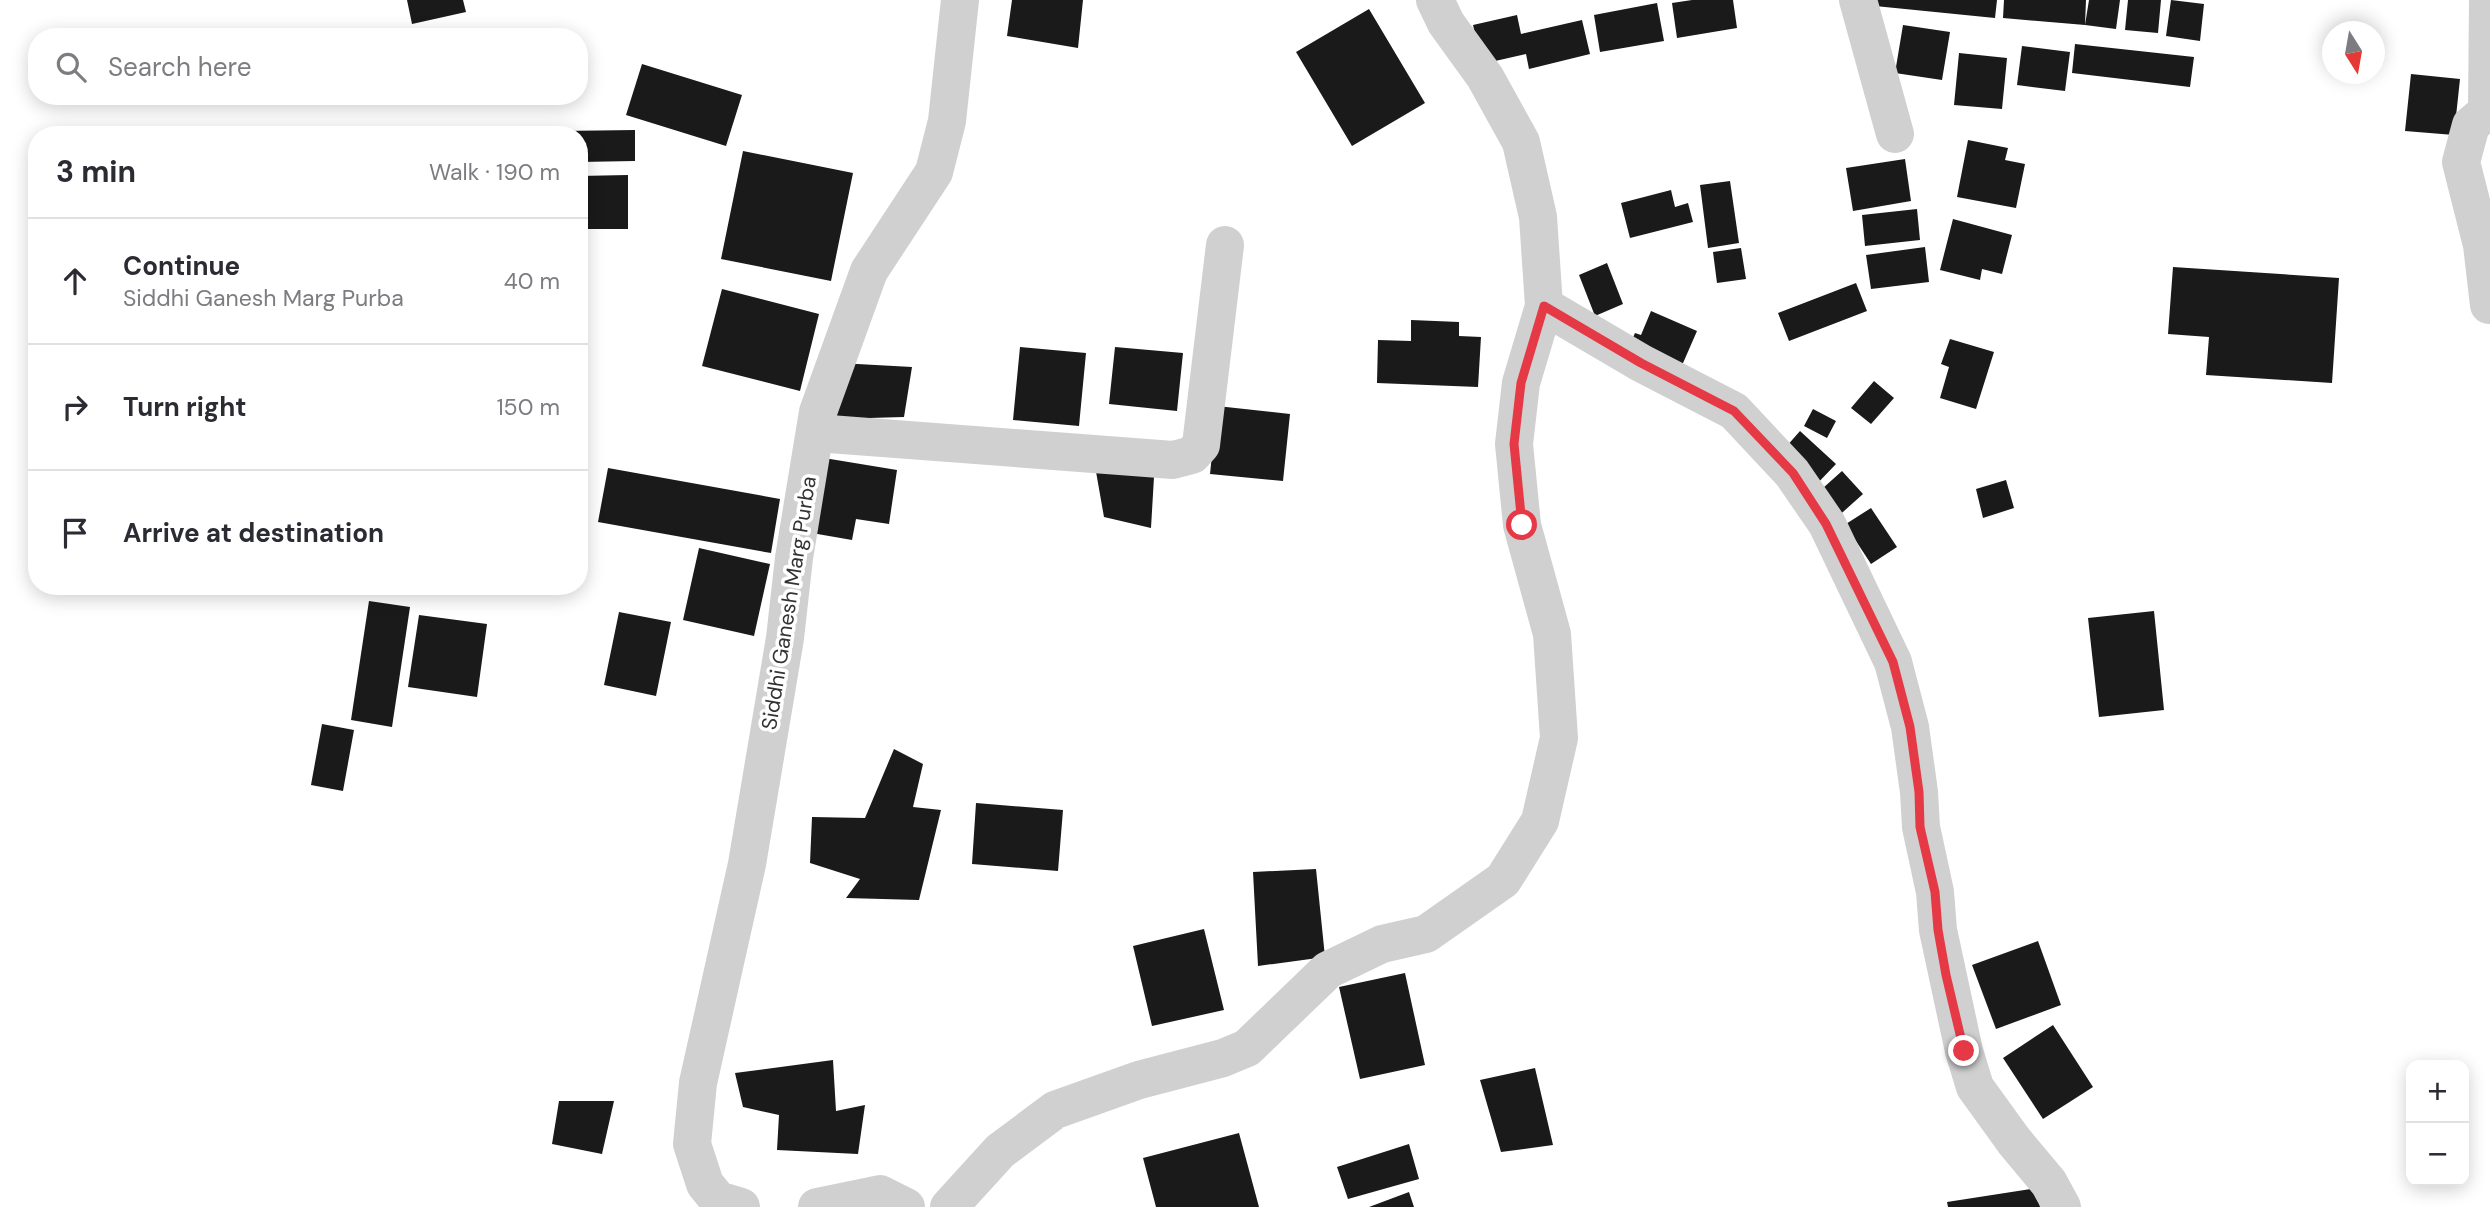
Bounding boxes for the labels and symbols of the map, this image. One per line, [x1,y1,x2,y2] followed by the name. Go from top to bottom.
[2322,21,2385,84] north arrow
[755,474,823,732] street label: Siddhi Ganesh Marg Purba
[1506,509,1537,540] route start
[1948,1035,1979,1066] route end

